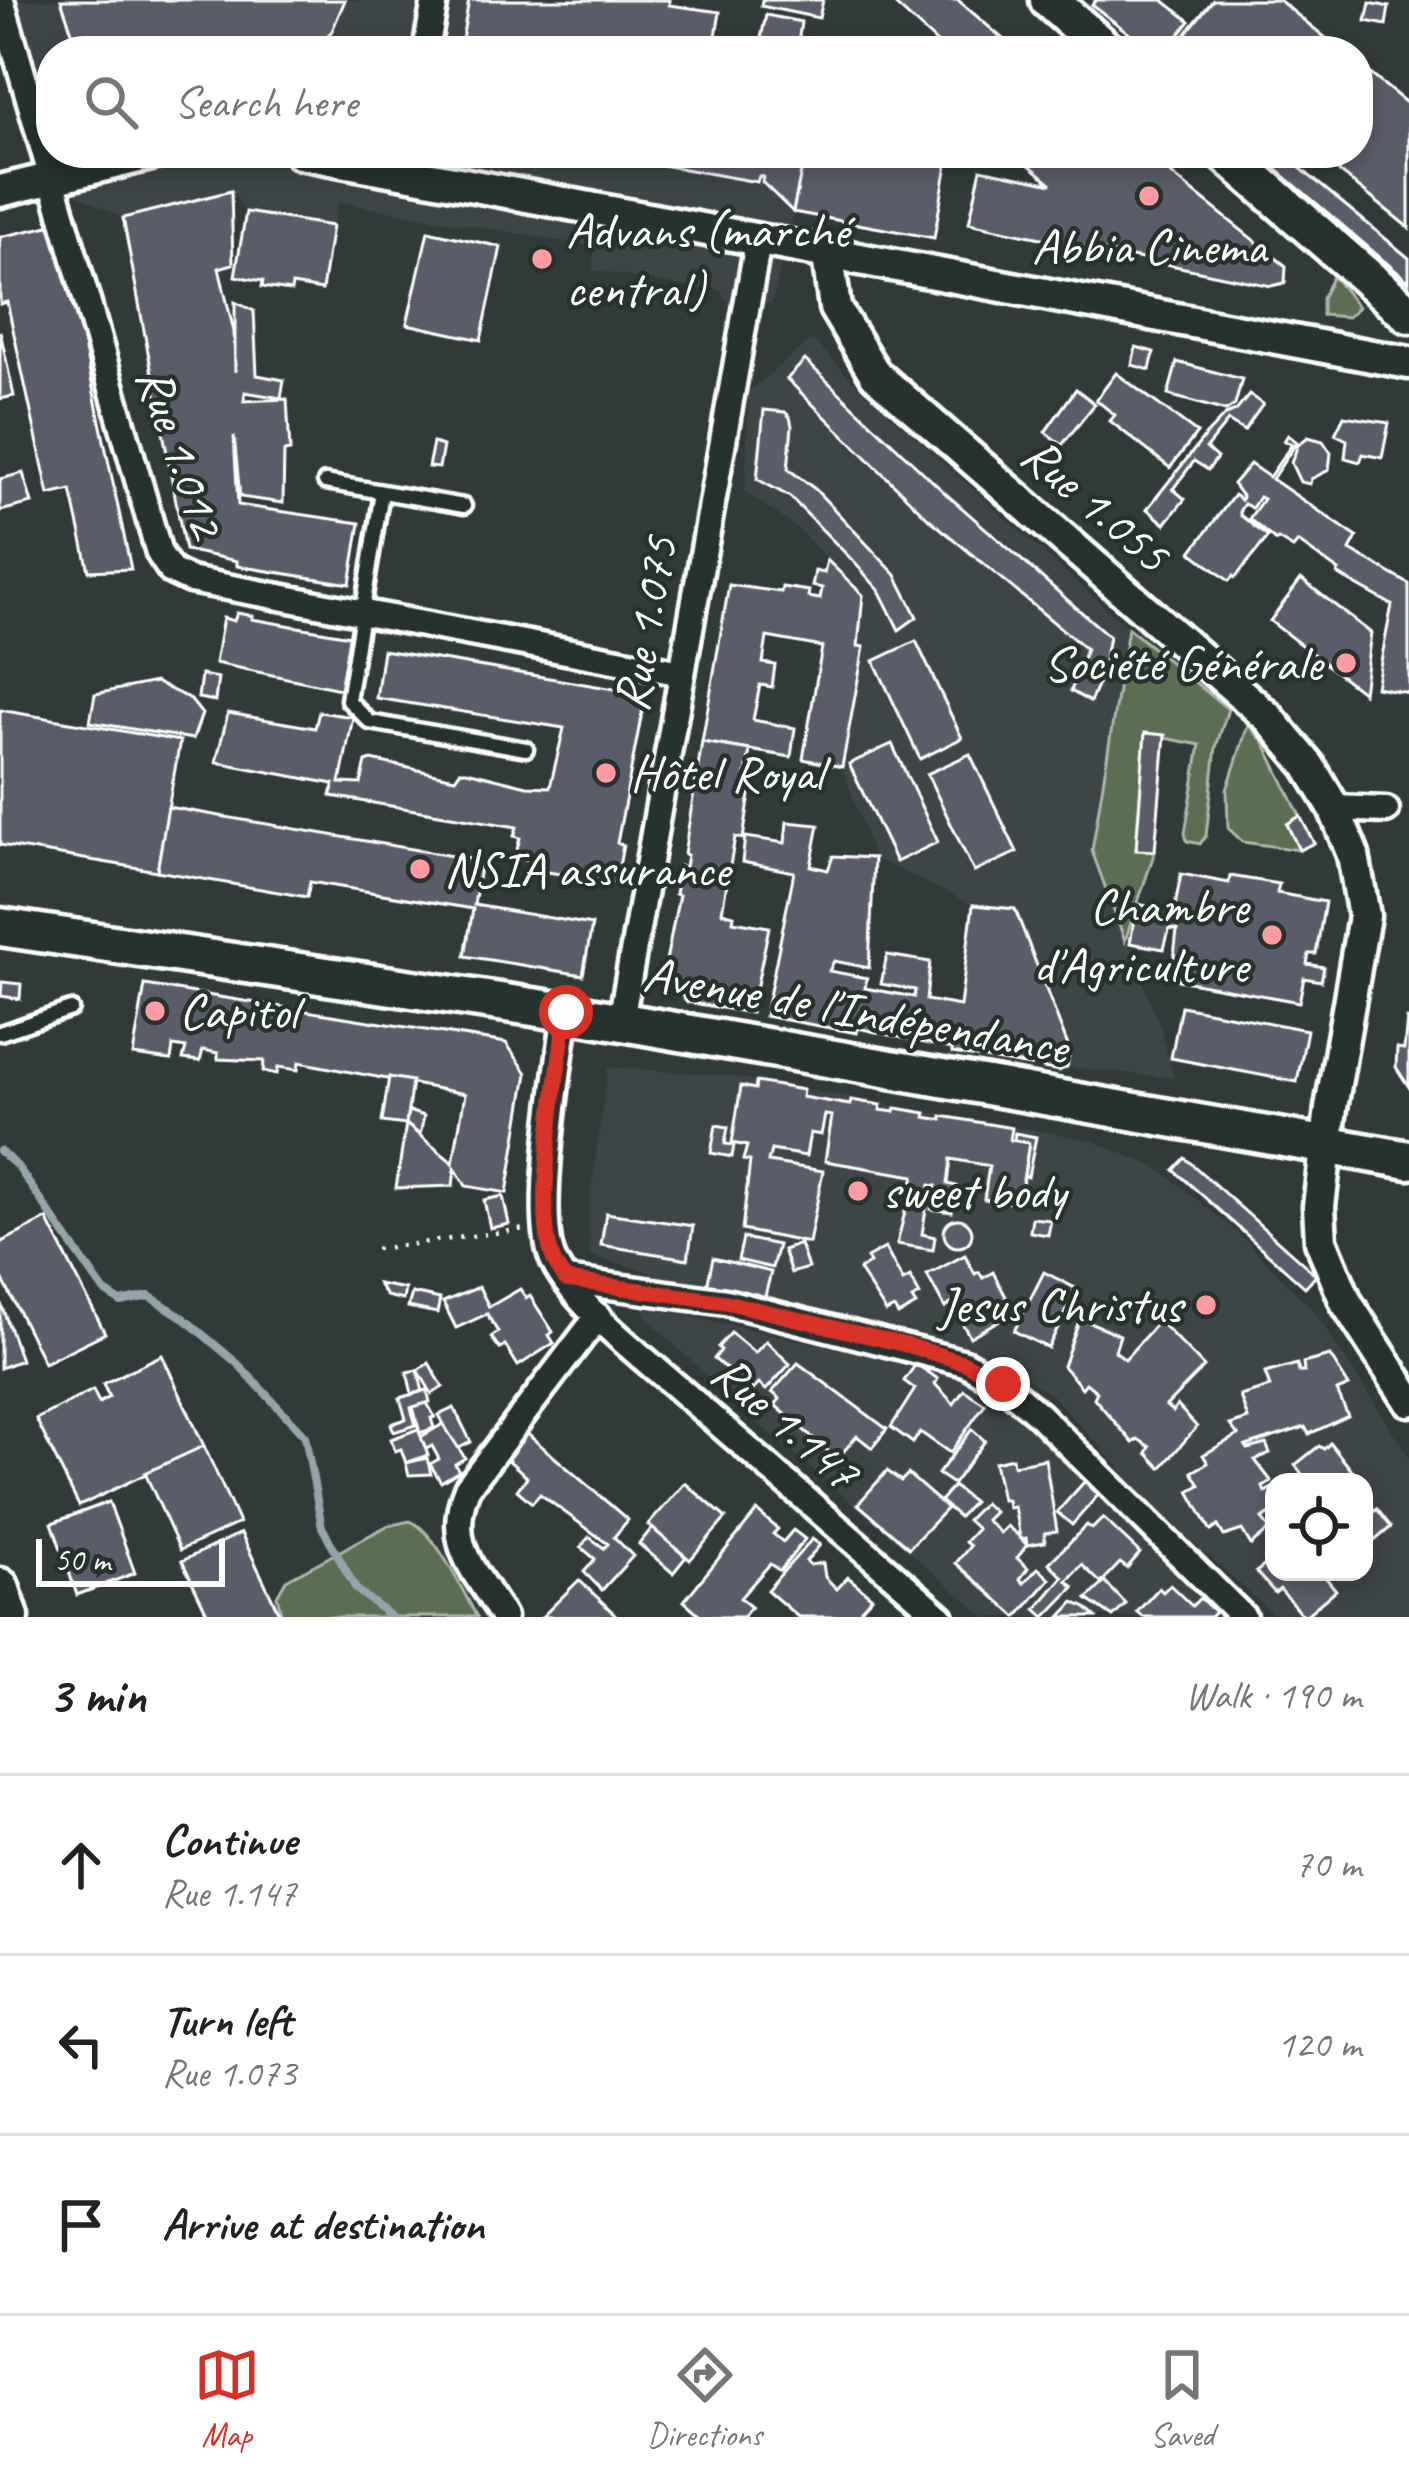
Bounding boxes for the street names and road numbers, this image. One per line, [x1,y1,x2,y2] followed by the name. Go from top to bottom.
[122,359,241,549] street label: Rue 1.012
[1009,422,1185,587] street label: Rue 1.055
[598,530,692,716] street label: Rue 1.075
[639,941,1076,1079] street label: Avenue de l'Indépendance
[699,1340,876,1506] street label: Rue 1.147

